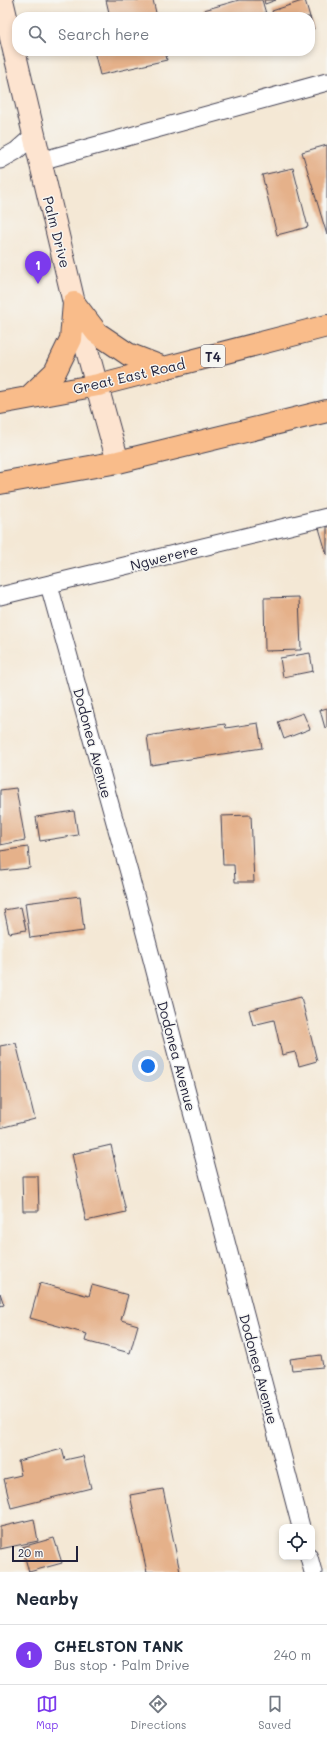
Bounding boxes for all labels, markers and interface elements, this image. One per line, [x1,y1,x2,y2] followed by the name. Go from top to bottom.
[12,12,315,56] search box
[26,23,48,45] icon: search
[58,24,149,44] text: Search here
[39,194,75,270] street label: Palm Drive
[25,251,51,284] pin: 1
[201,345,225,367] road number: T4
[71,354,187,398] street label: Great East Road
[128,539,200,575] street label: Ngwerere
[69,686,117,800] street label: Dodonea Avenue
[153,999,201,1113] street label: Dodonea Avenue
[138,1056,158,1076] your location
[235,1312,283,1426] street label: Dodonea Avenue
[279,1524,315,1560] map controls
[279,1524,315,1560] button: locate
[12,1544,78,1563] scale bar
[18,1545,43,1560] text: 20 m
[16,1587,78,1609] text: Nearby
[54,1636,183,1656] text: CHELSTON TANK
[26,1646,32,1663] text: 1
[274,1646,311,1663] text: 240 m
[54,1656,190,1673] text: Bus stop · Palm Drive
[36,1693,58,1732] tab: Map
[130,1693,186,1732] tab: Directions
[258,1693,291,1732] tab: Saved

